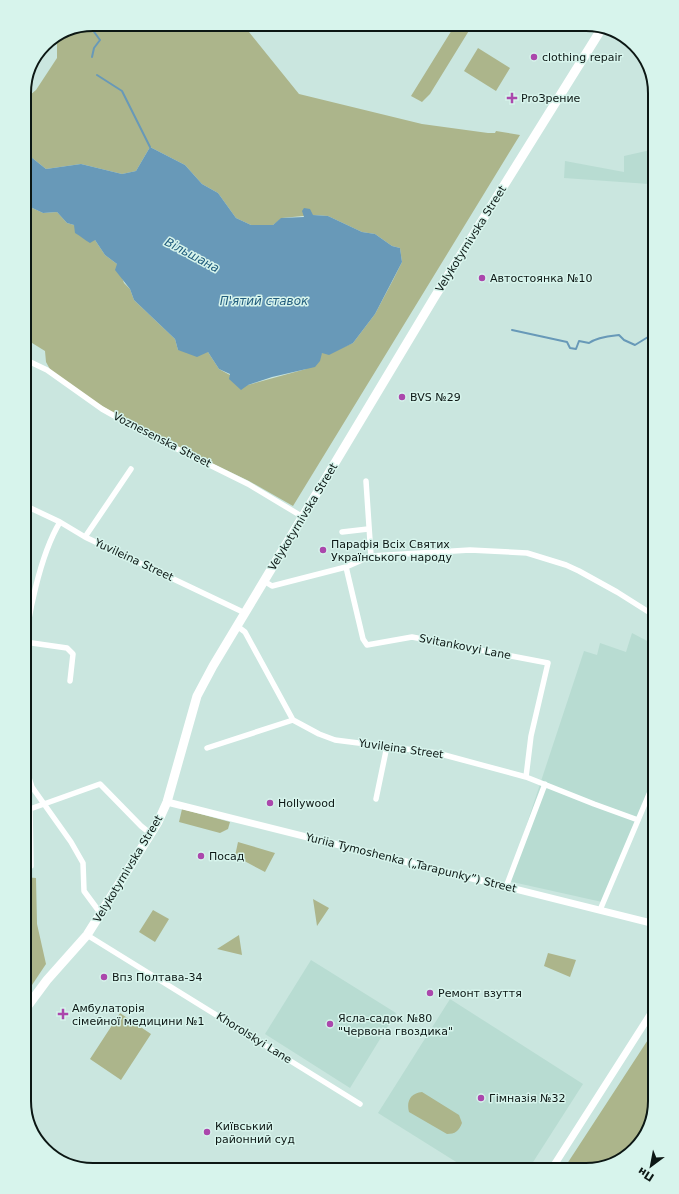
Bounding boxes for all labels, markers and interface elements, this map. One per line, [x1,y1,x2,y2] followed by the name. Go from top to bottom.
[542,51,622,64] place label: clothing repair
[529,52,539,62] marker: clothing repair
[506,92,518,104] marker: ProЗрение
[521,92,581,105] place label: ProЗрение
[433,183,509,295] street label: Velykotyrnivska Street
[162,235,222,275] water label: Вільшана
[490,272,592,285] place label: Автостоянка №10
[477,273,487,283] marker: Автостоянка №10
[220,294,309,308] water label: П'ятий ставок
[410,391,461,404] place label: BVS №29
[397,392,407,402] marker: BVS №29
[111,410,214,471] street label: Voznesenska Street
[266,460,341,573] street label: Velykotyrnivska Street
[92,536,176,584] street label: Yuvileina Street
[331,538,452,564] place label: Парафія Всіх Святих Українського народу
[318,545,328,555] marker: Парафія Всіх Святих Українського народу
[418,632,512,662] street label: Svitankovyi Lane
[357,736,445,761] street label: Yuvileina Street
[278,797,335,810] place label: Hollywood
[265,798,275,808] marker: Hollywood
[91,812,166,925] street label: Velykotyrnivska Street
[303,830,518,896] street label: Yuriia Tymoshenka („Tarapunky”) Street
[209,850,245,863] place label: Посад
[196,851,206,861] marker: Посад
[112,971,202,984] place label: Впз Полтава-34
[99,972,109,982] marker: Впз Полтава-34
[438,987,522,1000] place label: Ремонт взуття
[425,988,435,998] marker: Ремонт взуття
[72,1002,205,1028] place label: Амбулаторія сімейної медицини №1
[57,1008,69,1020] marker: Амбулаторія сімейної медицини №1
[214,1010,294,1067] street label: Khorolskyi Lane
[338,1012,453,1038] place label: Ясла-садок №80 "Червона гвоздика"
[325,1019,335,1029] marker: Ясла-садок №80 "Червона гвоздика"
[489,1092,565,1105] place label: Гімназія №32
[476,1093,486,1103] marker: Гімназія №32
[215,1120,295,1146] place label: Київський районний суд
[202,1127,212,1137] marker: Київський районний суд
[631,1146,671,1186] north arrow
[635,1164,657,1184] text: Пн

